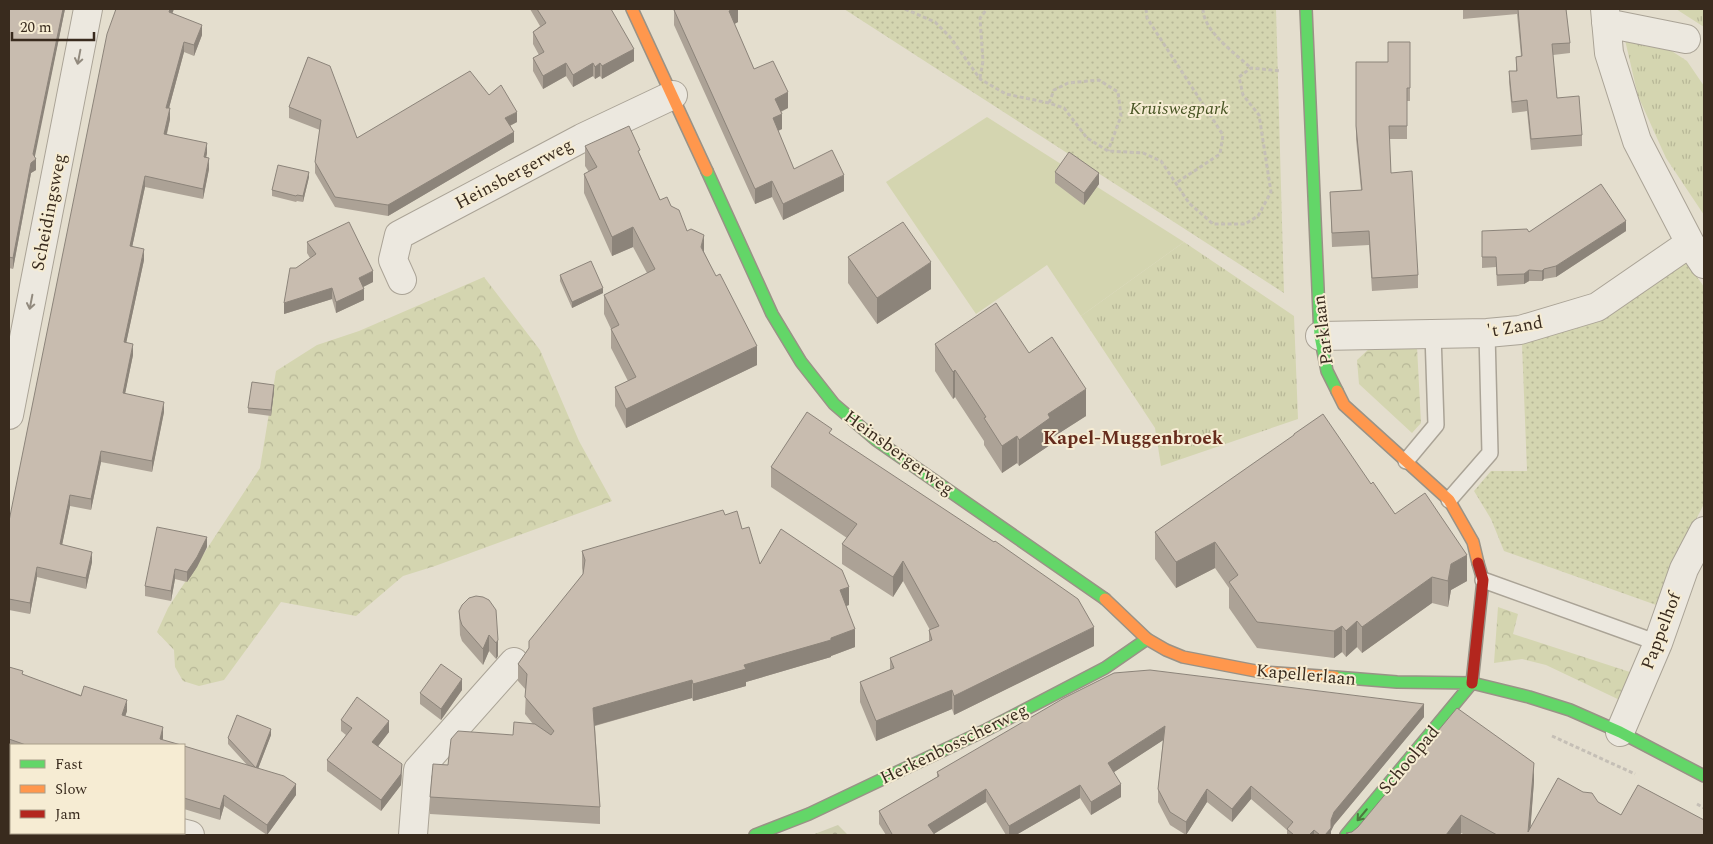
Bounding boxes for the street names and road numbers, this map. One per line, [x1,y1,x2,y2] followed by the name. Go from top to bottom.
[450,131,578,217] street label: Heinsbergerweg
[24,151,74,273] street label: Scheidingsweg
[1305,293,1341,367] street label: Parklaan
[1485,309,1545,345] street label: 't Zand
[838,404,960,502] street label: Heinsbergerweg
[1634,587,1689,674] street label: Pappelhof
[1255,657,1357,693] street label: Kapellerlaan
[876,696,1032,792] street label: Herkenbosscherweg
[1372,720,1446,800] street label: Schoolpad

